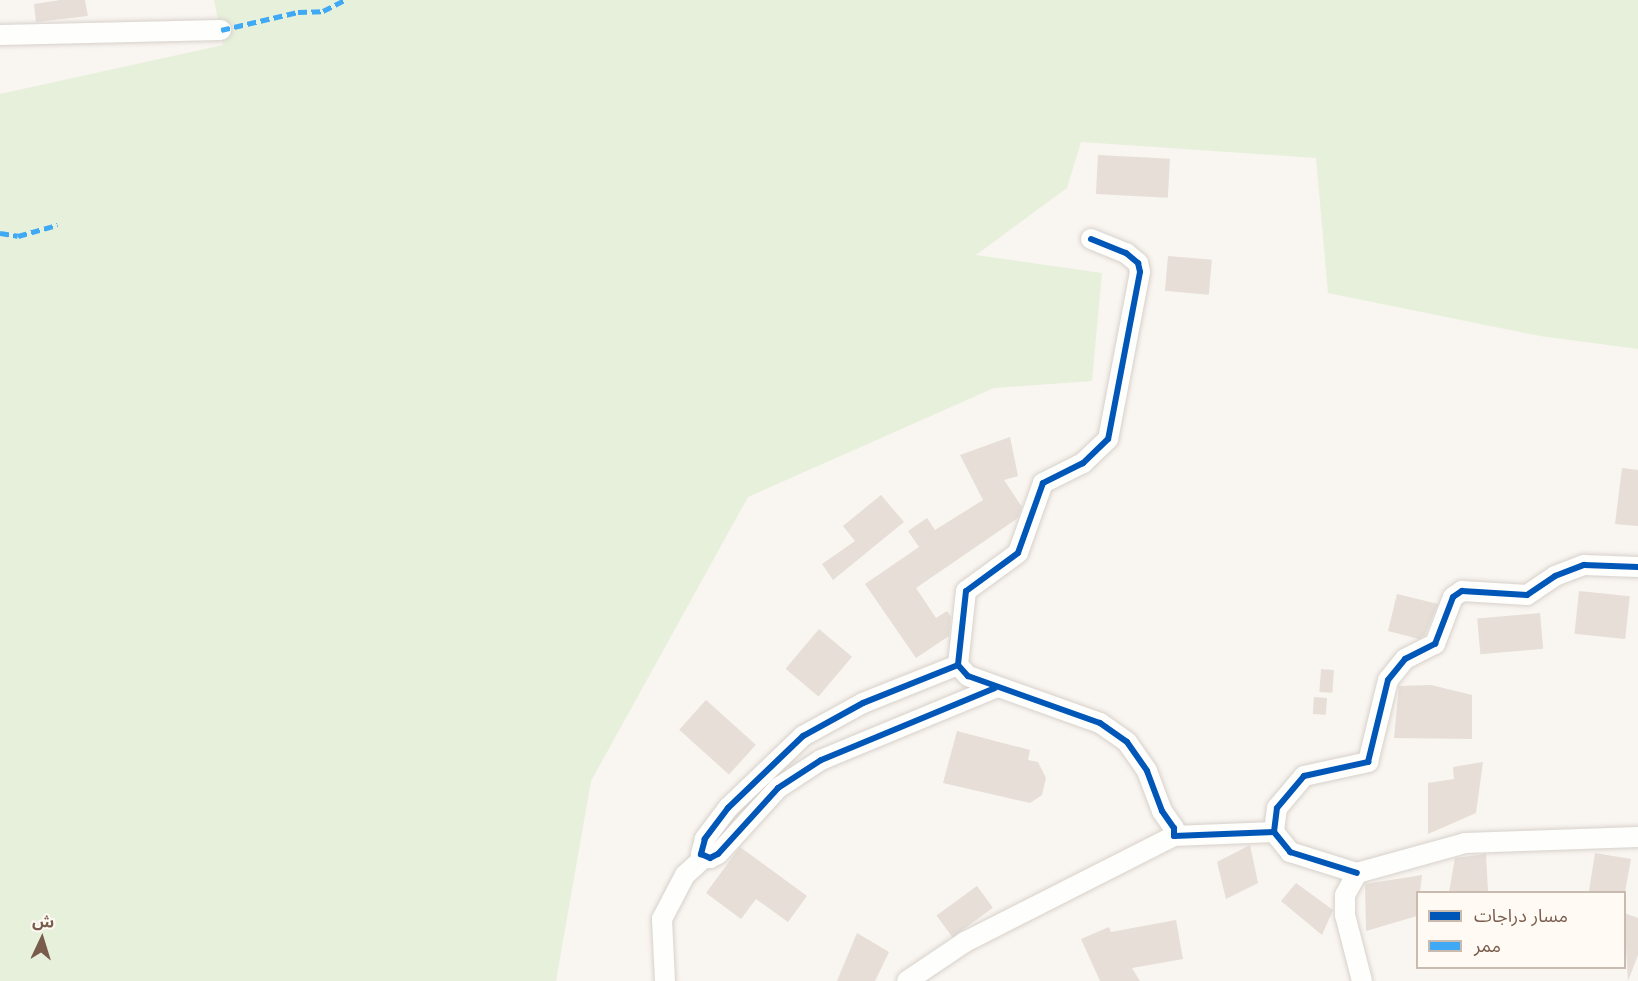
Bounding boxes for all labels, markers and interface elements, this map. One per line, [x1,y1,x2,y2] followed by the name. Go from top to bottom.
[1416,891,1626,969] legend
[1474,903,1568,927] text: مسار دراجات
[12,909,72,969] north arrow
[32,909,55,933] text: ش
[1474,933,1501,957] text: ممر

